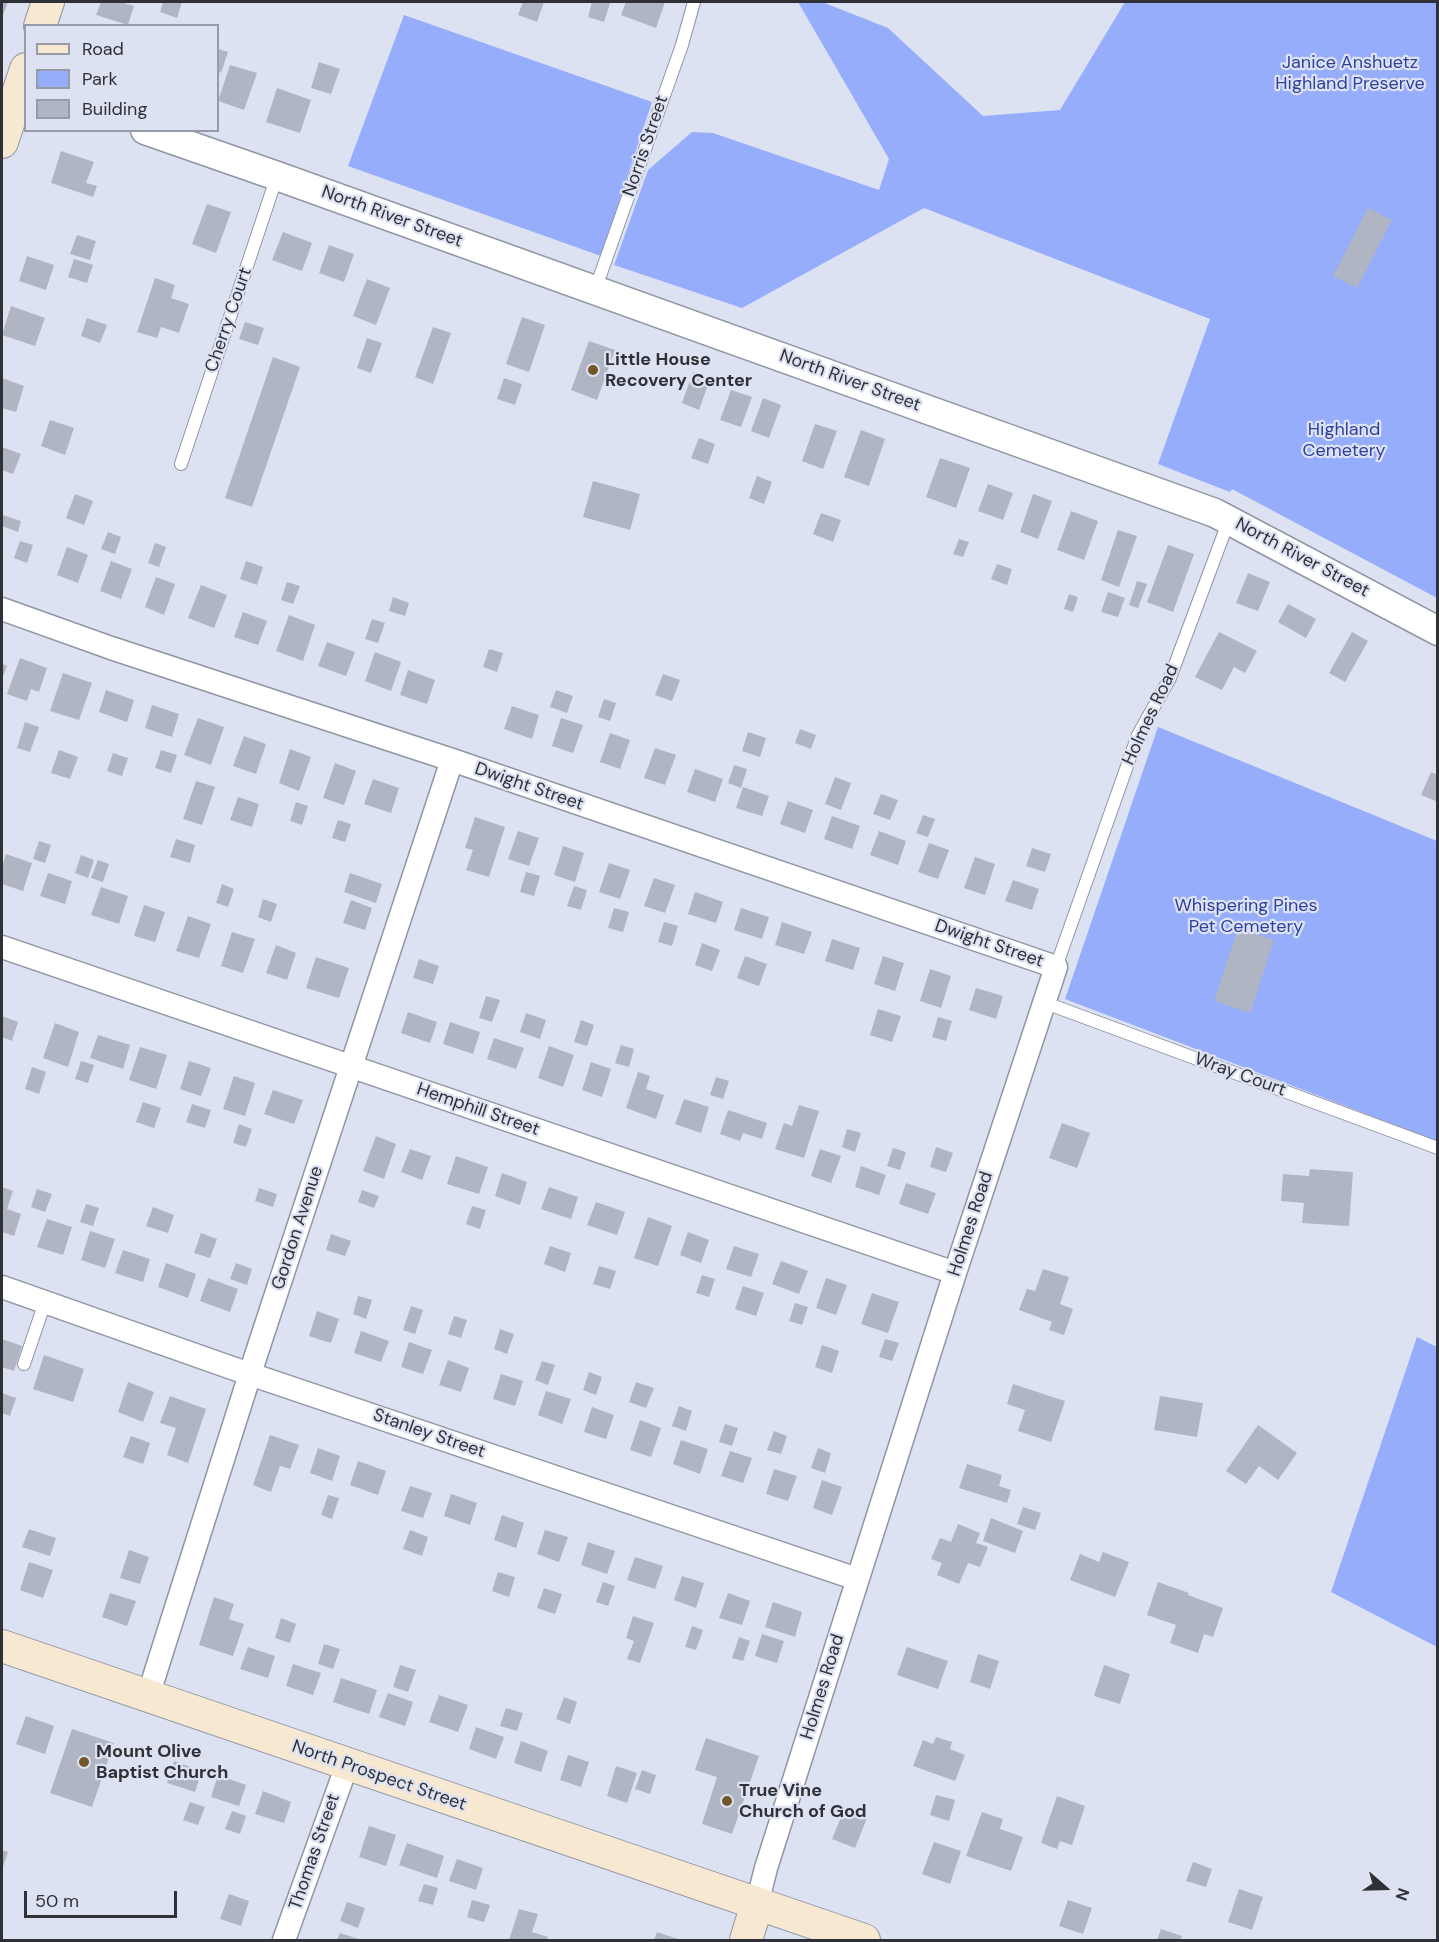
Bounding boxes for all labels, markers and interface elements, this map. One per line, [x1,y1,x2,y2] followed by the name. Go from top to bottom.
[24,24,219,132] legend
[82,37,124,61] text: Road
[1275,52,1425,94] park label: Janice Anshuetz Highland Preserve
[82,67,118,91] text: Park
[619,93,673,199] street label: Norris Street
[82,97,147,121] text: Building
[318,181,466,253] street label: North River Street
[201,265,257,375] street label: Cherry Court
[776,345,924,417] street label: North River Street
[605,349,752,392] place label: Little House Recovery Center
[586,363,600,377] marker: Little House Recovery Center
[1303,419,1385,462] park label: Highland Cemetery
[1231,514,1373,602] street label: North River Street
[1118,661,1184,769] street label: Holmes Road
[472,758,586,816] street label: Dwight Street
[1174,895,1318,938] park label: Whispering Pines Pet Cemetery
[932,915,1046,973] street label: Dwight Street
[1191,1048,1289,1102] street label: Wray Court
[414,1079,542,1141] street label: Hemphill Street
[268,1163,328,1293] street label: Gordon Avenue
[944,1169,998,1279] street label: Holmes Road
[370,1405,488,1463] street label: Stanley Street
[797,1632,849,1742] street label: Holmes Road
[289,1736,469,1816] street label: North Prospect Street
[96,1741,228,1784] place label: Mount Olive Baptist Church
[77,1755,91,1769] marker: Mount Olive Baptist Church
[739,1780,867,1822] place label: True Vine Church of God
[285,1791,345,1913] street label: Thomas Street
[720,1794,734,1808] marker: True Vine Church of God
[1355,1858,1415,1918] north arrow
[27,1879,180,1917] scale bar
[1391,1885,1414,1903] text: N
[35,1889,79,1913] text: 50 m

